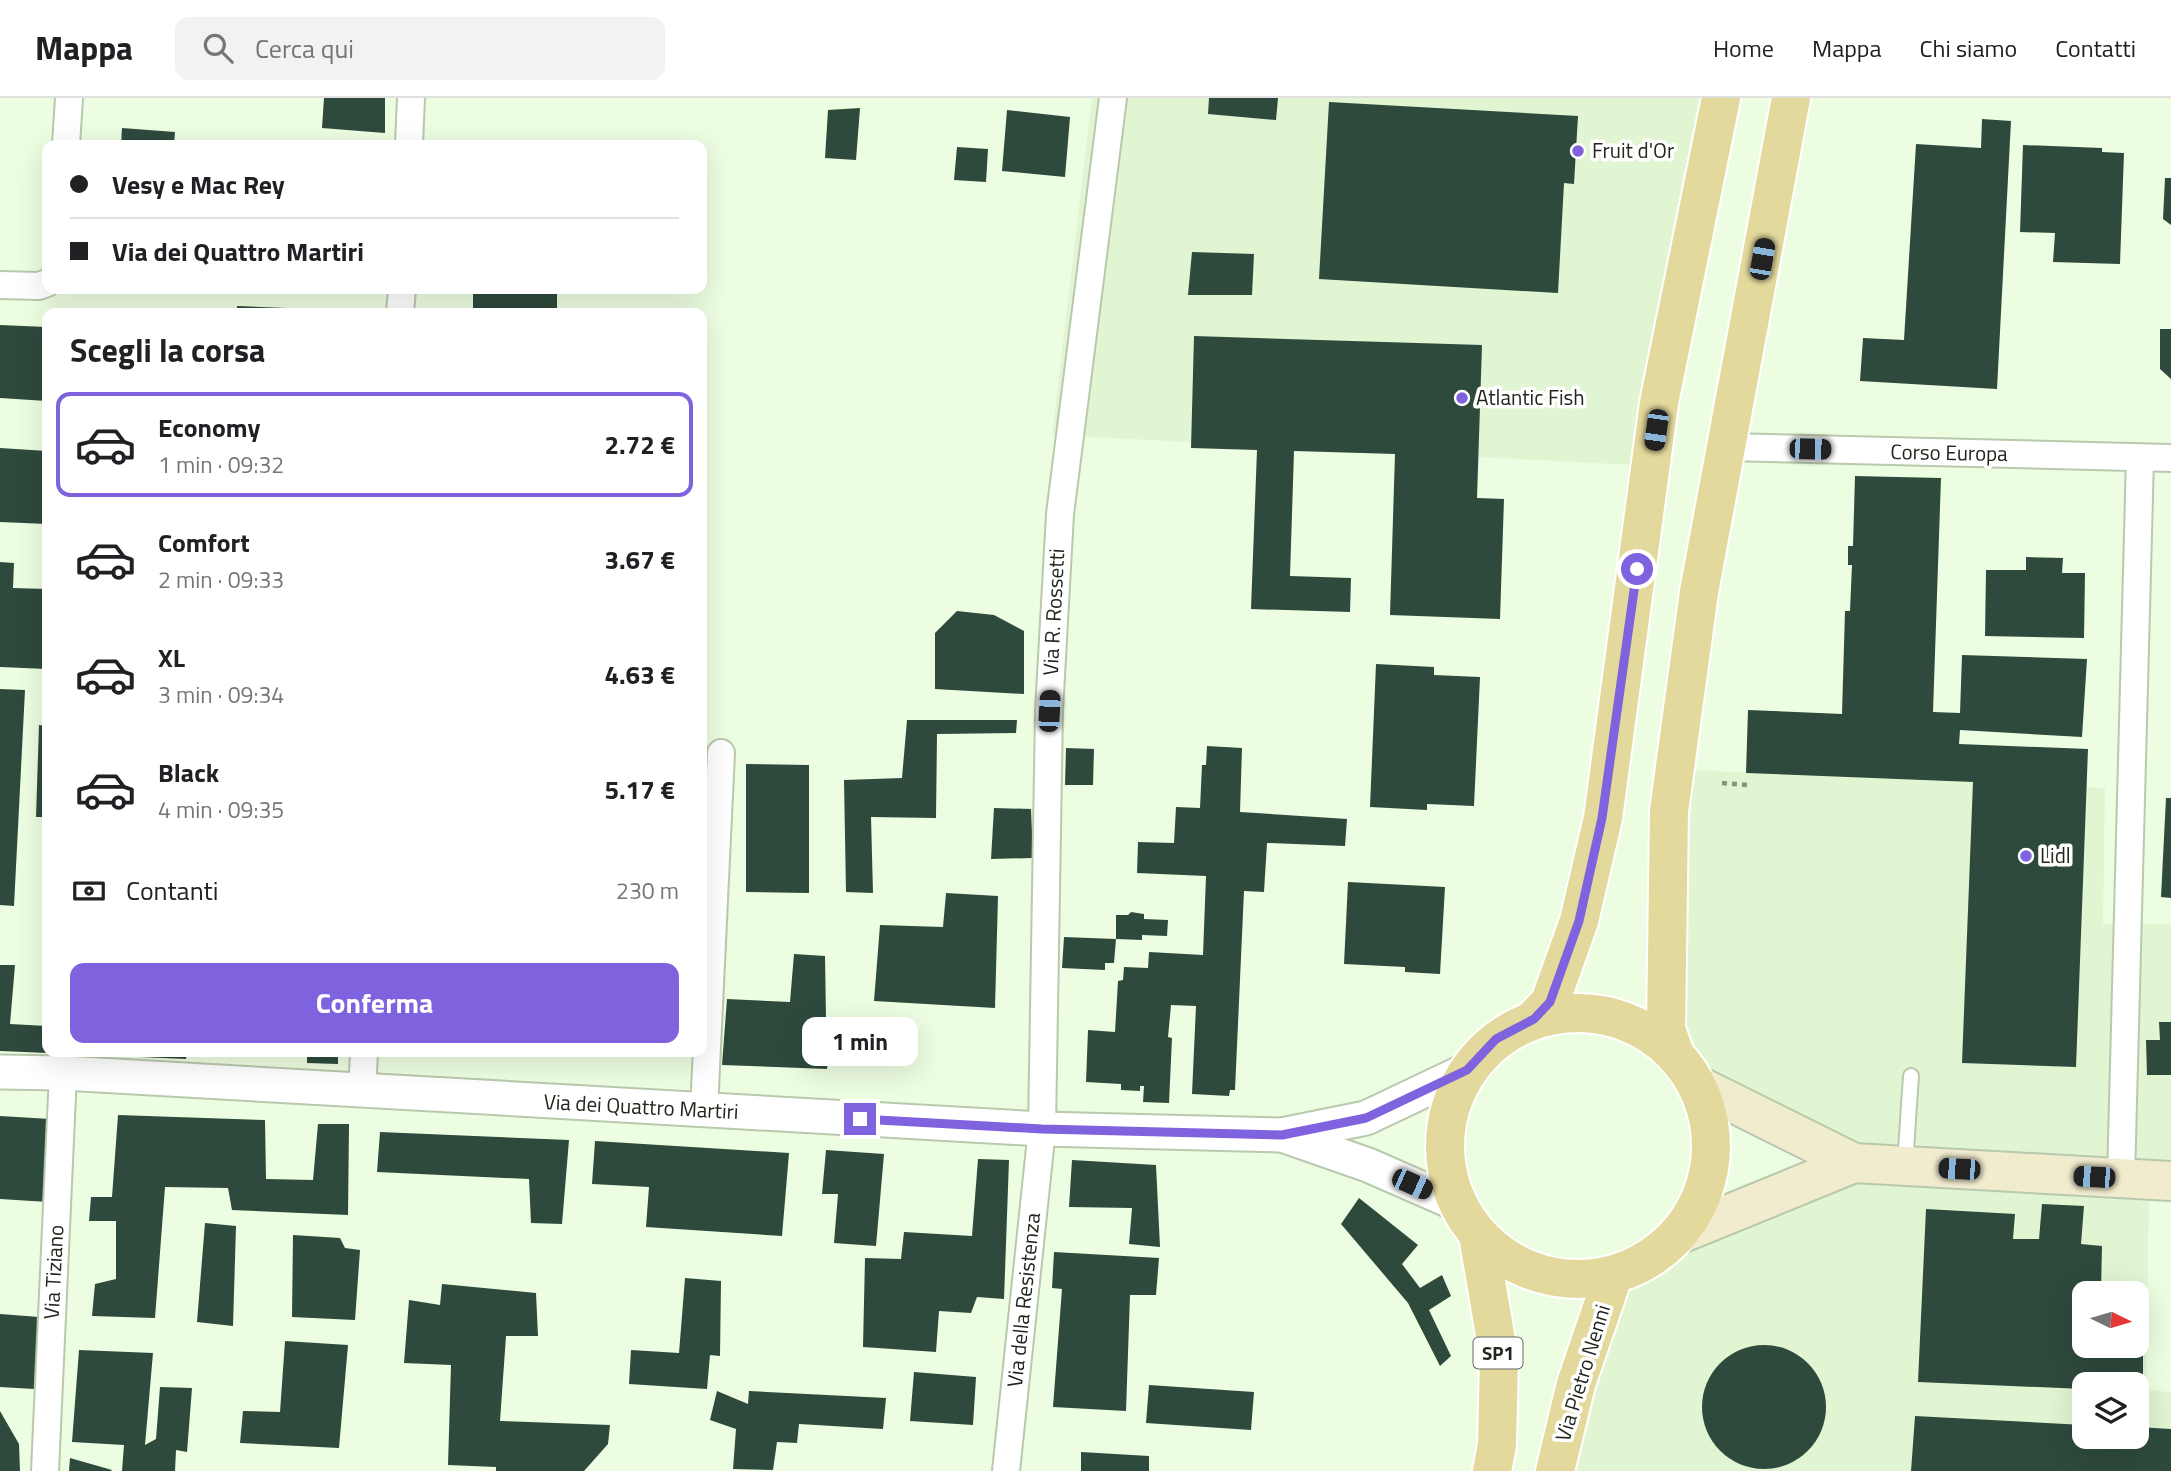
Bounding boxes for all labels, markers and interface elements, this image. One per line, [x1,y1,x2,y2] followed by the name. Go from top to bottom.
[175,17,665,80] search box
[35,23,133,73] text: Mappa
[199,29,237,67] icon: search
[255,29,354,68] text: Cerca qui
[1713,30,1774,66] text: Home
[1812,30,1881,66] text: Mappa
[1919,30,2017,66] text: Chi siamo
[2055,30,2136,66] text: Contatti
[1592,134,1674,166] place label: Fruit d'Or
[1570,143,1586,159] marker: Fruit d'Or
[112,165,285,204] text: Vesy e Mac Rey
[112,232,364,271] text: Via dei Quattro Martiri
[1749,236,1776,282] car
[70,326,265,374] text: Scegli la corsa
[1476,381,1585,413] place label: Atlantic Fish
[1454,390,1470,406] marker: Atlantic Fish
[158,408,260,447] text: Economy
[1643,408,1670,452] car
[74,413,137,476] icon: car
[604,425,675,464] text: 2.72 €
[1890,435,2008,469] street label: Corso Europa
[1789,438,1832,460] car
[158,447,284,482] text: 1 min · 09:32
[158,523,250,562] text: Comfort
[74,528,137,591] icon: car
[604,540,675,579] text: 3.67 €
[1034,548,1072,676] street label: Via R. Rossetti
[1621,553,1653,585] route start
[158,562,284,597] text: 2 min · 09:33
[158,638,185,677] text: XL
[74,643,137,706] icon: car
[604,655,675,694] text: 4.63 €
[158,677,284,712] text: 3 min · 09:34
[1038,689,1061,733] car
[158,753,219,792] text: Black
[74,758,137,821] icon: car
[604,770,675,809] text: 5.17 €
[158,792,284,827] text: 4 min · 09:35
[2040,839,2071,871] place label: Lidl
[2018,848,2034,864] marker: Lidl
[126,871,218,910] text: Contanti
[70,872,108,910] icon: cash
[616,873,679,908] text: 230 m
[70,963,679,1043] button: Conferma
[802,1018,918,1066] callout: 1 min
[832,1024,888,1059] text: 1 min
[543,1085,739,1127] street label: Via dei Quattro Martiri
[844,1103,876,1135] route end
[1938,1157,1981,1181] car
[2073,1165,2116,1189] car
[1389,1166,1436,1202] car
[998,1211,1048,1389] street label: Via della Resistenza
[35,1224,71,1320] street label: Via Tiziano
[2072,1281,2149,1358] north arrow
[2072,1281,2149,1449] map controls
[1546,1300,1618,1445] street label: Via Pietro Nenni
[1474,1338,1522,1368] road number: SP1
[2072,1372,2149,1449] button: layers

